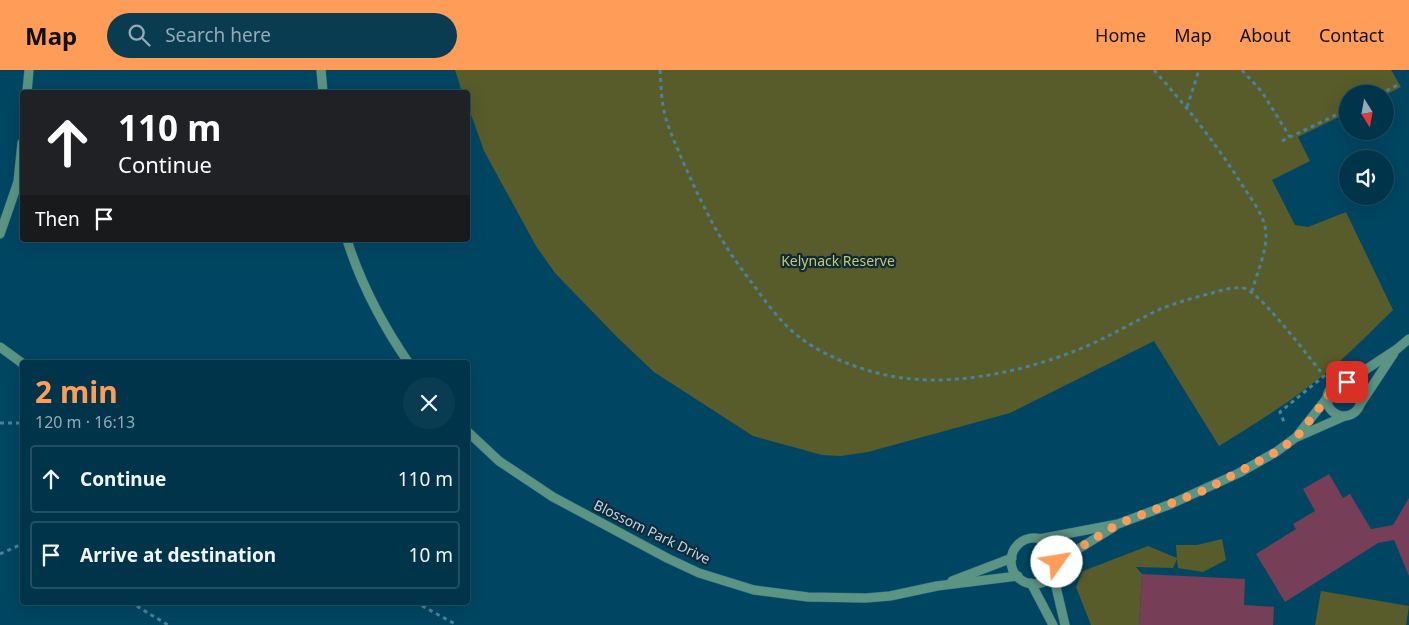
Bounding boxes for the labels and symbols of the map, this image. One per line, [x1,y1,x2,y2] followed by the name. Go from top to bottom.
[1339,85,1394,140] north arrow
[781,251,895,270] park label: Kelynack Reserve
[1326,361,1368,403] pin
[591,495,714,568] street label: Blossom Park Drive
[1030,535,1082,587] position arrow

